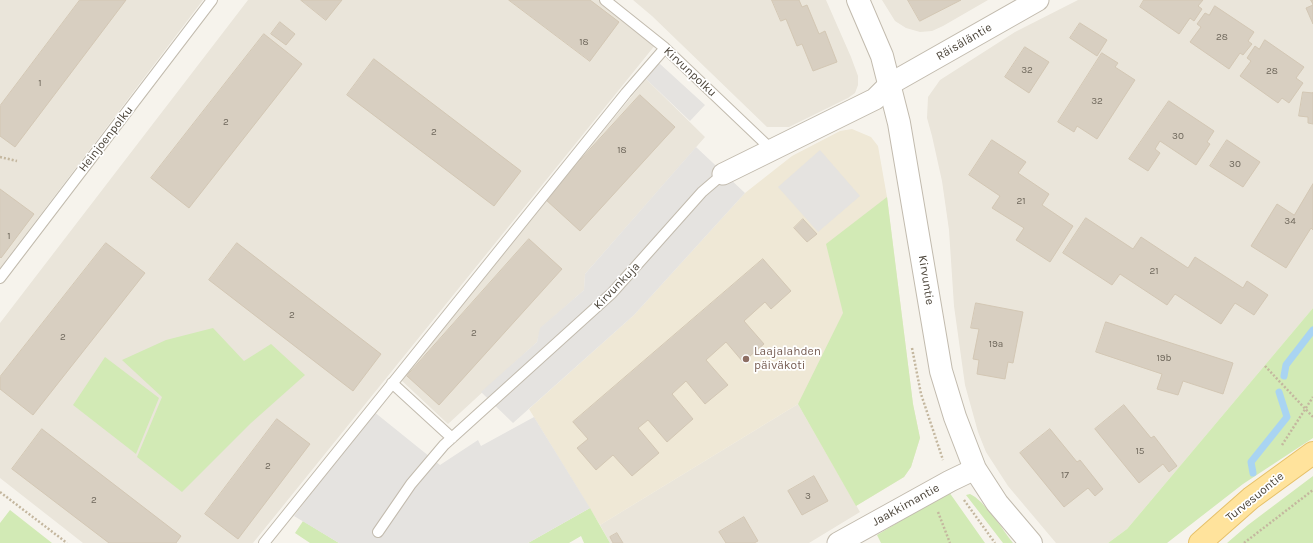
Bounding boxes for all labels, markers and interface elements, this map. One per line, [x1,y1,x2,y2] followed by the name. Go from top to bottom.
[934,20,994,64] street label: Räisäläntie
[1216,31,1228,43] house number: 28
[579,36,589,48] house number: 18
[661,44,719,100] street label: Kirvunpolku
[1021,64,1033,76] house number: 32
[1266,65,1278,77] house number: 28
[38,77,42,89] house number: 1
[1091,95,1103,107] house number: 32
[76,103,136,175] street label: Heinjoenpolku
[223,116,229,128] house number: 2
[431,126,437,138] house number: 2
[1172,130,1184,142] house number: 30
[617,144,627,156] house number: 18
[1229,158,1241,170] house number: 30
[1016,195,1026,207] house number: 21
[1284,215,1296,227] house number: 34
[7,230,11,242] house number: 1
[915,254,937,306] street label: Kirvuntie
[591,259,643,313] street label: Kirvunkuja
[1149,265,1159,277] house number: 21
[289,309,295,321] house number: 2
[471,327,477,339] house number: 2
[60,331,66,343] house number: 2
[989,338,1003,350] house number: 19a
[754,345,821,373] place label: Laajalahden päiväkoti
[1156,352,1172,364] house number: 19b
[741,354,751,364] marker: Laajalahden päiväkoti
[1136,445,1144,457] house number: 15
[265,460,271,472] house number: 2
[1061,469,1069,481] house number: 17
[1223,469,1287,525] street label: Turvesuontie
[870,481,942,529] street label: Jaakkimantie
[805,490,811,502] house number: 3
[91,494,97,506] house number: 2

